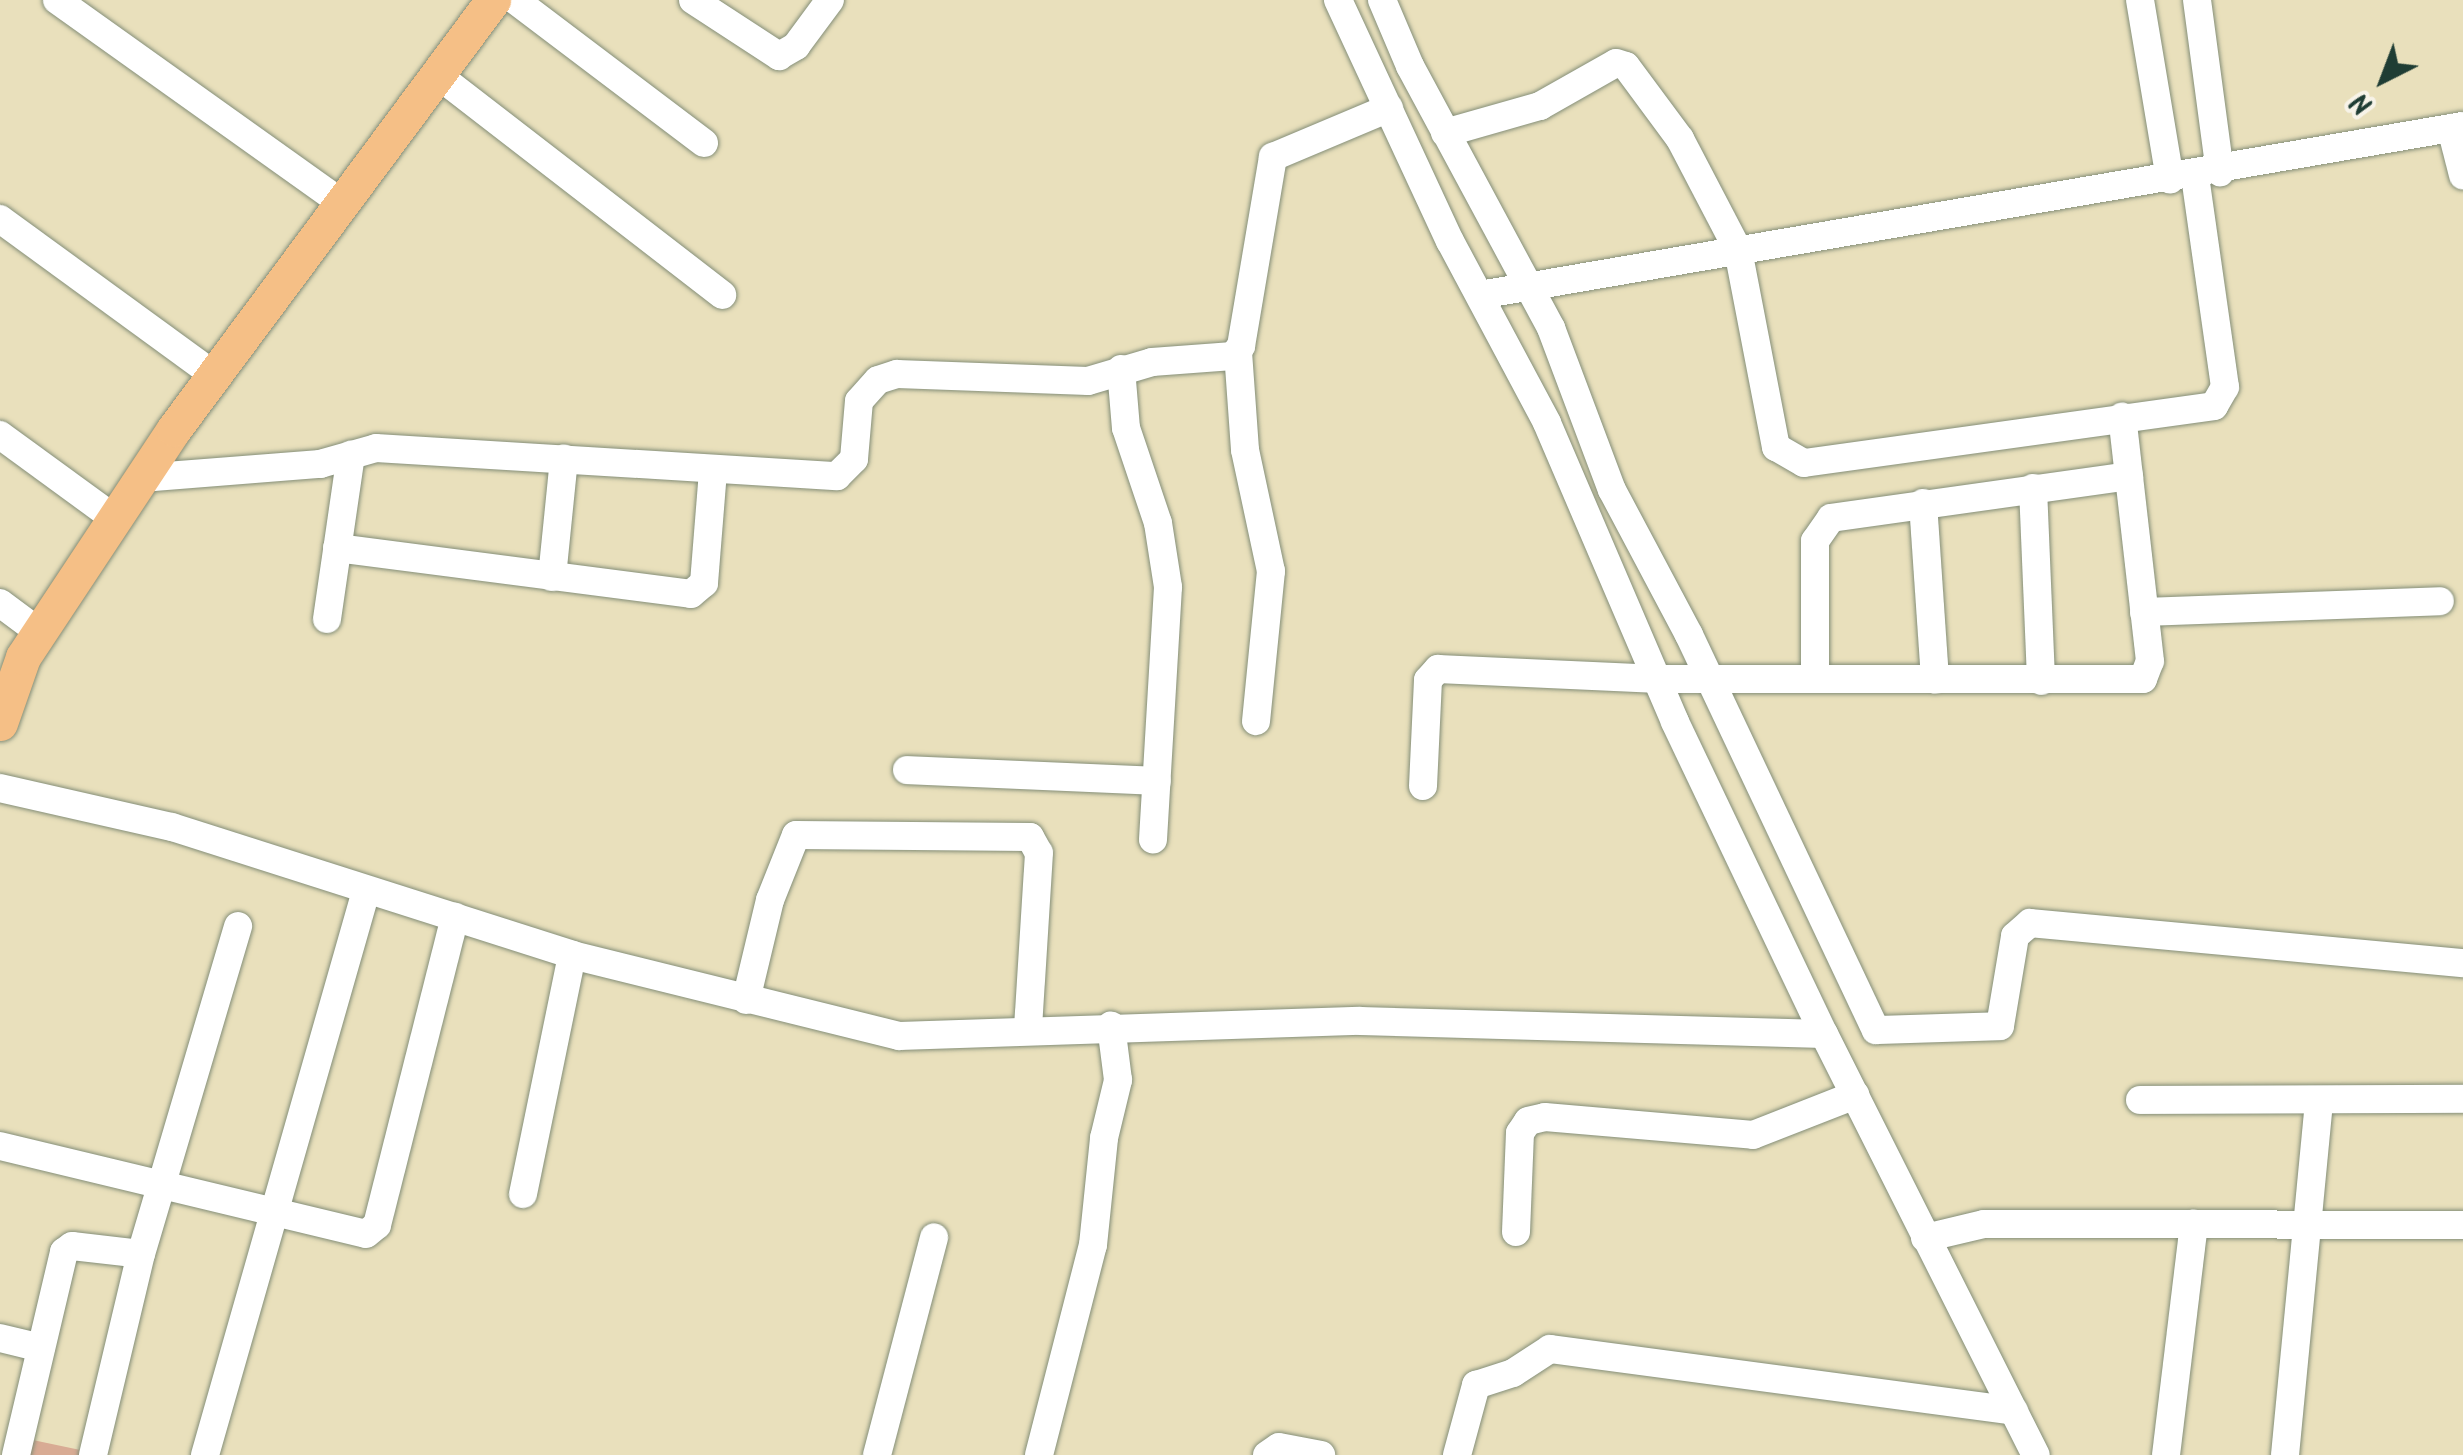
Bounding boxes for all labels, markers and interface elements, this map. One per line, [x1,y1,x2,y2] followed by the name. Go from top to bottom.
[2333,30,2433,130] north arrow
[2341,80,2384,125] text: N

